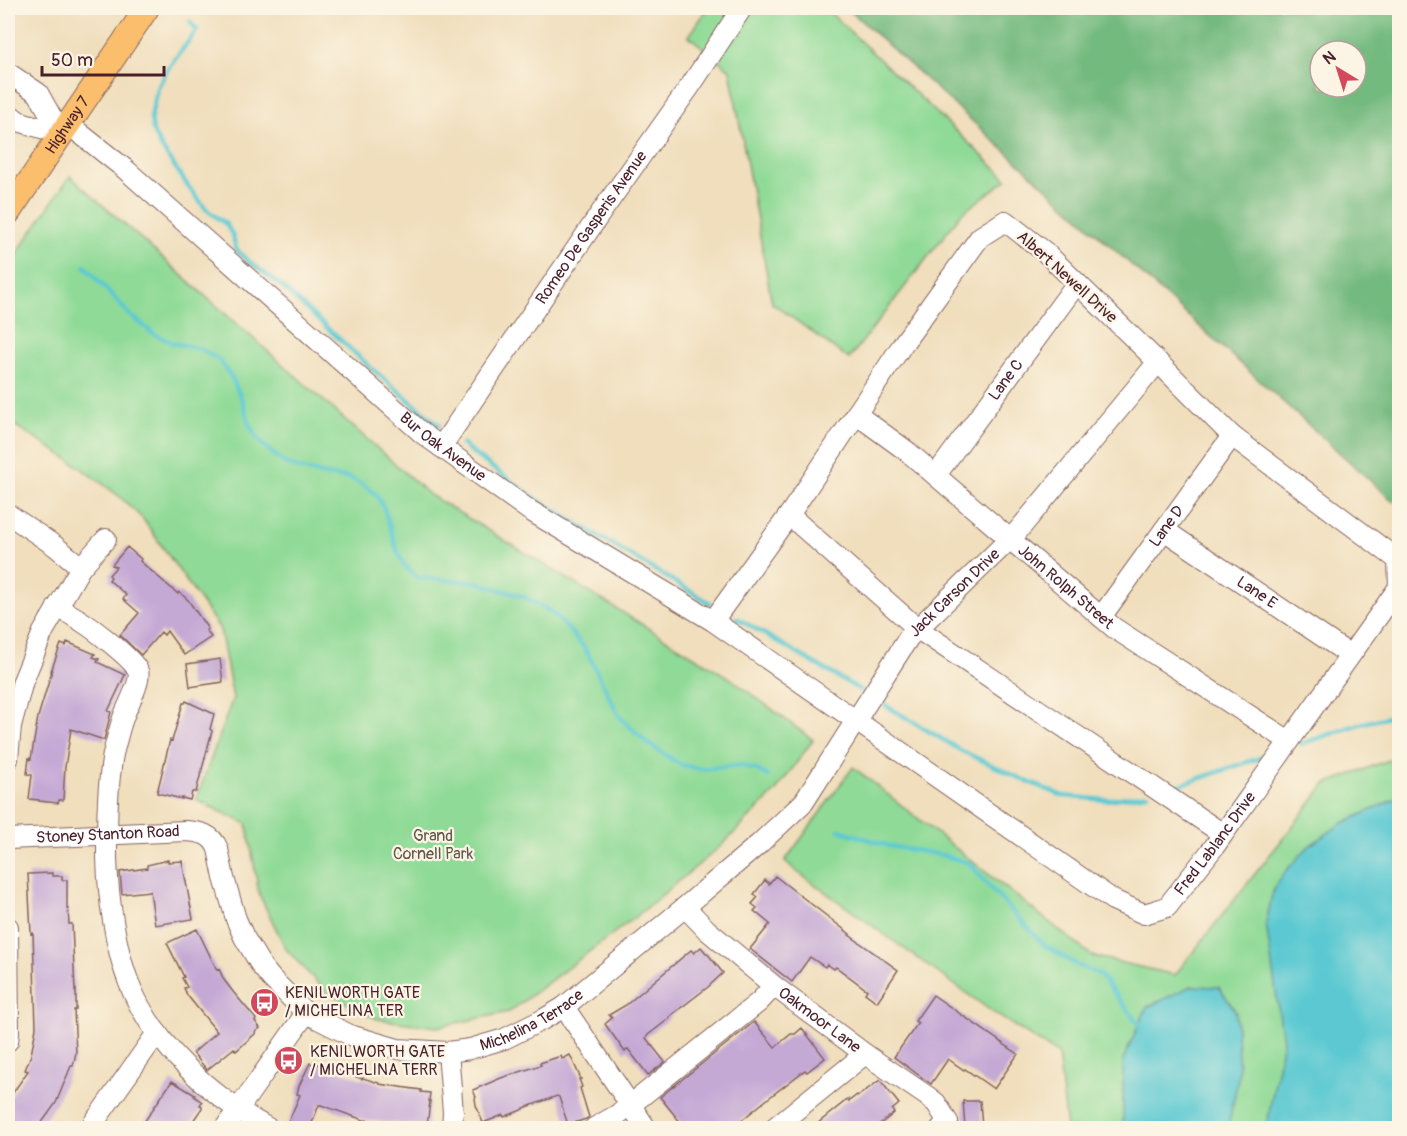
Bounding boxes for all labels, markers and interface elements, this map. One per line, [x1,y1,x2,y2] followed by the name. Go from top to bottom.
[42,39,164,77] scale bar
[1308,39,1368,99] north arrow
[1319,47,1340,69] text: N
[51,49,93,72] text: 50 m
[41,92,95,158] street label: Highway 7
[531,147,651,308] street label: Romeo De Gasperis Avenue
[1013,227,1121,327] street label: Albert Newell Drive
[984,355,1028,404] street label: Lane C
[395,408,490,486] street label: Bur Oak Avenue
[1145,502,1188,551] street label: Lane D
[1014,540,1118,634] street label: John Rolph Street
[905,544,1004,641] street label: Jack Carson Drive
[1233,572,1281,613] street label: Lane E
[1170,788,1260,899] street label: Fred Lablanc Drive
[36,821,180,848] street label: Stoney Stanton Road
[393,826,473,864] park label: Grand Cornell Park
[285,983,420,1021] place label: KENILWORTH GATE / MICHELINA TER
[774,983,865,1057] street label: Oakmoor Lane
[477,985,588,1056] street label: Michelina Terrace
[248,986,280,1018] bus stop icon: KENILWORTH GATE / MICHELINA TER
[310,1042,445,1080] place label: KENILWORTH GATE / MICHELINA TERR
[273,1045,305,1077] bus stop icon: KENILWORTH GATE / MICHELINA TERR

